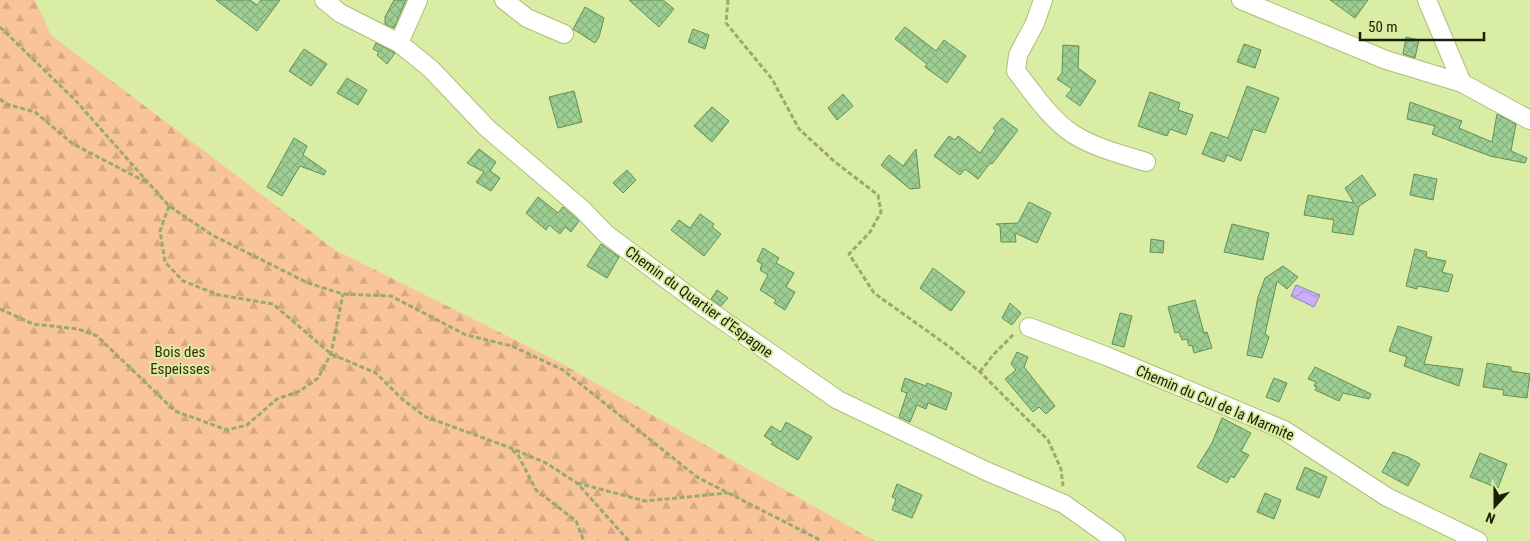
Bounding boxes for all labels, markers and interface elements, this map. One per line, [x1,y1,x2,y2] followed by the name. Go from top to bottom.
[1360,10,1484,42] scale bar
[1368,18,1398,36] text: 50 m
[622,242,776,362] street label: Chemin du Quartier d'Espagne
[150,343,210,378] park label: Bois des Espeisses
[1133,361,1297,445] street label: Chemin du Cul de la Marmite
[1470,481,1520,531] north arrow
[1483,509,1497,527] text: N

